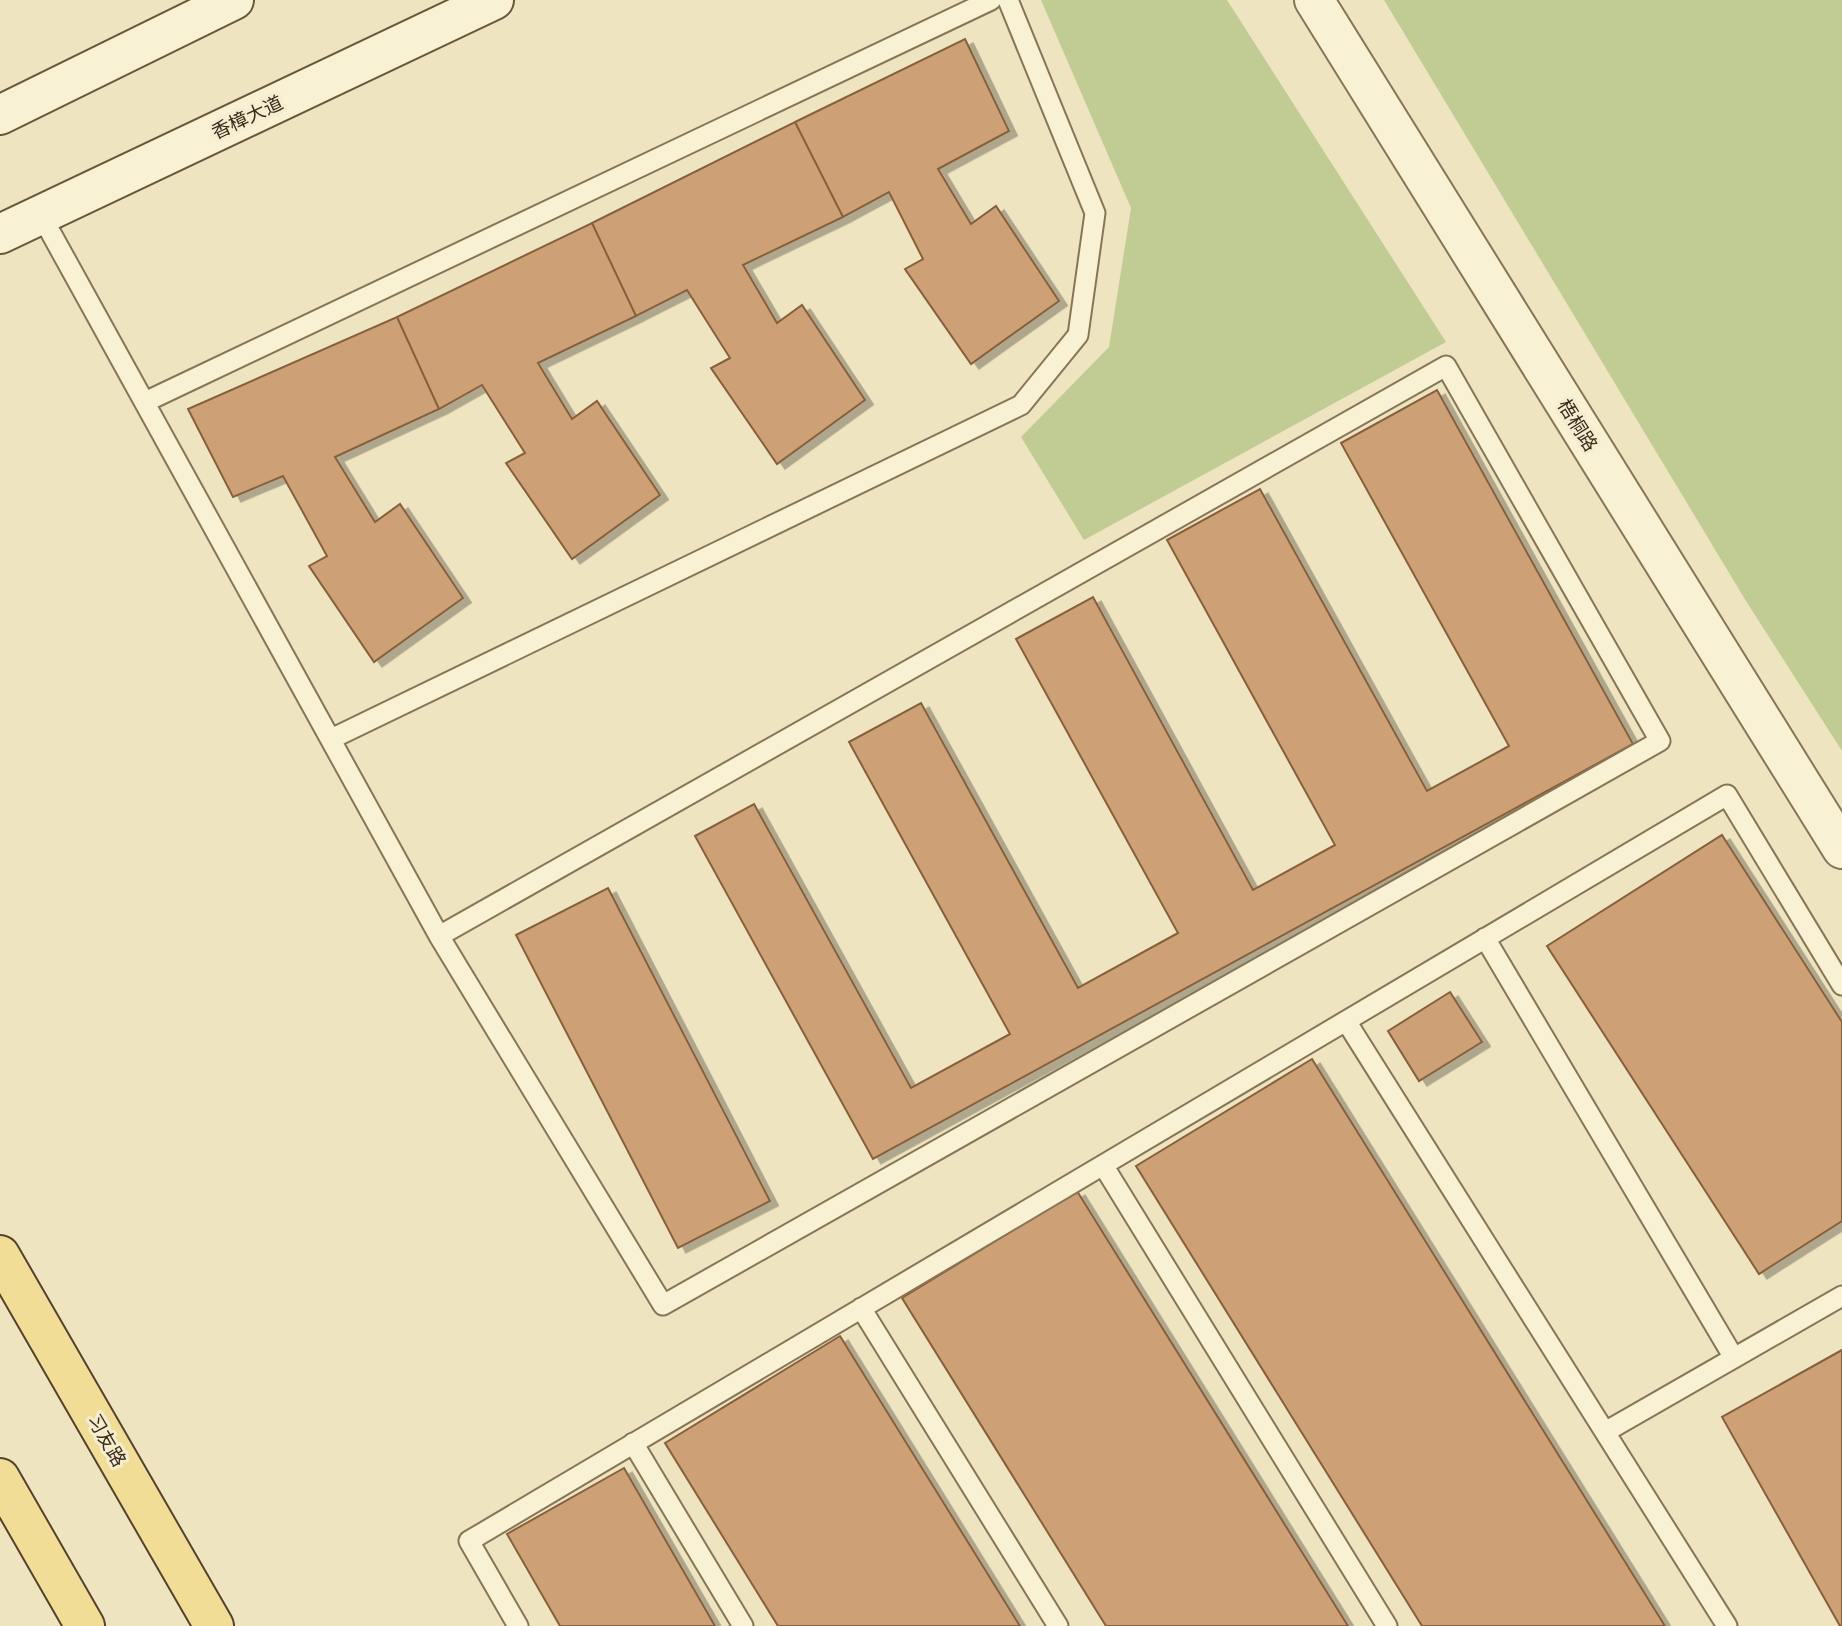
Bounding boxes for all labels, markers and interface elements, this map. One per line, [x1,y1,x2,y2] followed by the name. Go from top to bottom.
[208,92,286,143] street label: 香樟大道
[1554,396,1602,455] street label: 梧桐路
[83,1410,130,1470] street label: 习友路

